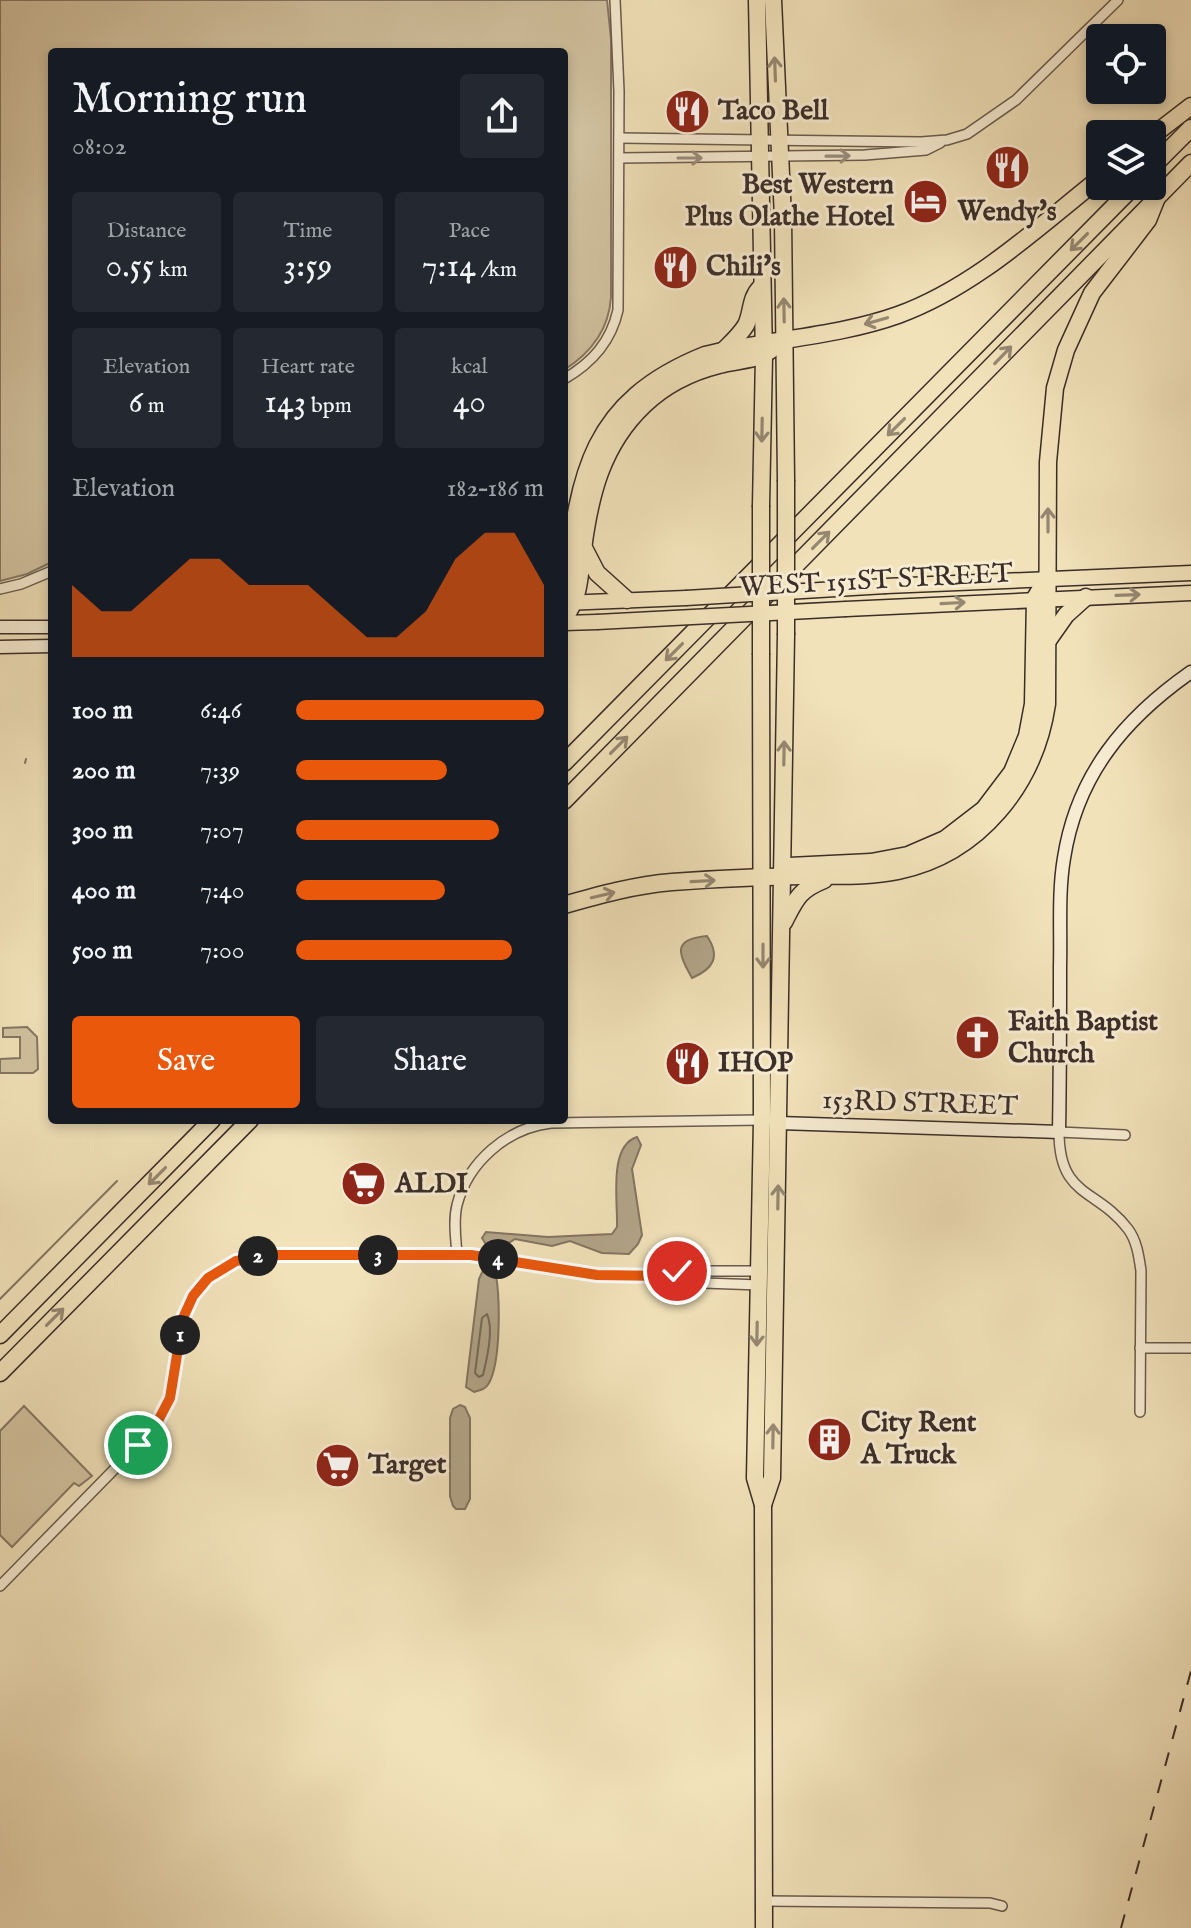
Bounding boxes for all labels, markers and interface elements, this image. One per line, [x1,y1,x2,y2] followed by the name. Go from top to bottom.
[1086,24,1166,200] map controls
[1086,24,1166,104] button: locate
[767,56,782,83] one-way arrow
[72,72,307,128] text: Morning run
[460,74,544,158] button: share
[663,87,711,135] restaurant icon: Taco Bell
[717,94,830,129] place label: Taco Bell
[1086,120,1166,200] button: layers
[72,130,127,163] text: 08:02
[983,143,1031,191] restaurant icon: Wendy's
[824,148,851,164] one-way arrow
[676,150,703,166] one-way arrow
[685,168,895,235] place label: Best Western Plus Olathe Hotel
[901,177,949,225] hotel icon: Best Western Plus Olathe Hotel
[956,195,1057,230] place label: Wendy's
[107,217,186,245] text: Distance
[284,217,332,245] text: Time
[449,217,490,245] text: Pace
[1070,232,1089,251] one-way arrow
[651,243,699,291] restaurant icon: Chili's
[106,245,154,288] text: 0.55
[284,245,332,288] text: 3:59
[422,245,476,288] text: 7:14
[706,250,781,285] place label: Chili's
[154,256,188,284] text: km
[476,256,517,284] text: /km
[776,297,792,324] one-way arrow
[864,314,890,329] one-way arrow
[994,345,1013,365] one-way arrow
[103,353,190,381] text: Elevation
[261,353,355,381] text: Heart rate
[451,353,488,381] text: kcal
[129,381,143,424] text: 6
[264,381,306,424] text: 143
[453,381,486,424] text: 40
[143,392,165,420] text: m
[306,392,352,420] text: bpm
[755,416,770,443] one-way arrow
[887,417,906,437] one-way arrow
[72,472,175,505] text: Elevation
[447,472,544,505] text: 182–186 m
[1040,507,1055,534] one-way arrow
[811,531,830,550] one-way arrow
[738,556,1014,606] street label: WEST 151ST STREET
[1114,588,1141,603] one-way arrow
[939,595,965,610] one-way arrow
[665,642,684,662] one-way arrow
[72,694,133,727] text: 100 m
[200,694,242,727] text: 6:46
[609,736,628,755] one-way arrow
[776,740,791,767] one-way arrow
[72,754,136,787] text: 200 m
[200,754,240,787] text: 7:39
[72,814,133,847] text: 300 m
[200,814,244,847] text: 7:07
[689,873,716,888] one-way arrow
[72,874,136,907] text: 400 m
[200,874,245,907] text: 7:40
[590,887,616,902] one-way arrow
[72,934,133,967] text: 500 m
[200,934,245,967] text: 7:00
[755,942,771,969] one-way arrow
[1008,1005,1158,1072] place label: Faith Baptist Church
[953,1014,1001,1062] church icon: Faith Baptist Church
[72,1016,300,1108] button: Save
[316,1016,544,1108] button: Share
[663,1039,711,1087] restaurant icon: IHOP
[718,1046,794,1081] place label: IHOP
[822,1083,1019,1125] street label: 153RD STREET
[340,1160,388,1208] supermarket icon: ALDI
[148,1166,167,1186] one-way arrow
[394,1167,468,1202] place label: ALDI
[770,1184,786,1211] one-way arrow
[358,1235,398,1275] pin: 3
[238,1236,278,1276] pin: 2
[643,1237,711,1305] pin
[478,1239,518,1279] pin: 4
[374,1241,382,1269] text: 3
[253,1242,263,1270] text: 2
[493,1245,503,1273] text: 4
[655,1249,699,1293] icon: check
[45,1308,64,1327] one-way arrow
[160,1315,200,1355] pin: 1
[750,1320,765,1347] one-way arrow
[176,1321,184,1349] text: 1
[860,1406,977,1473] place label: City Rent A Truck
[104,1411,172,1479] pin
[806,1415,854,1463] building icon: City Rent A Truck
[116,1423,160,1467] icon: arrive
[765,1423,781,1450] one-way arrow
[313,1441,361,1489] supermarket icon: Target
[367,1448,447,1483] place label: Target

